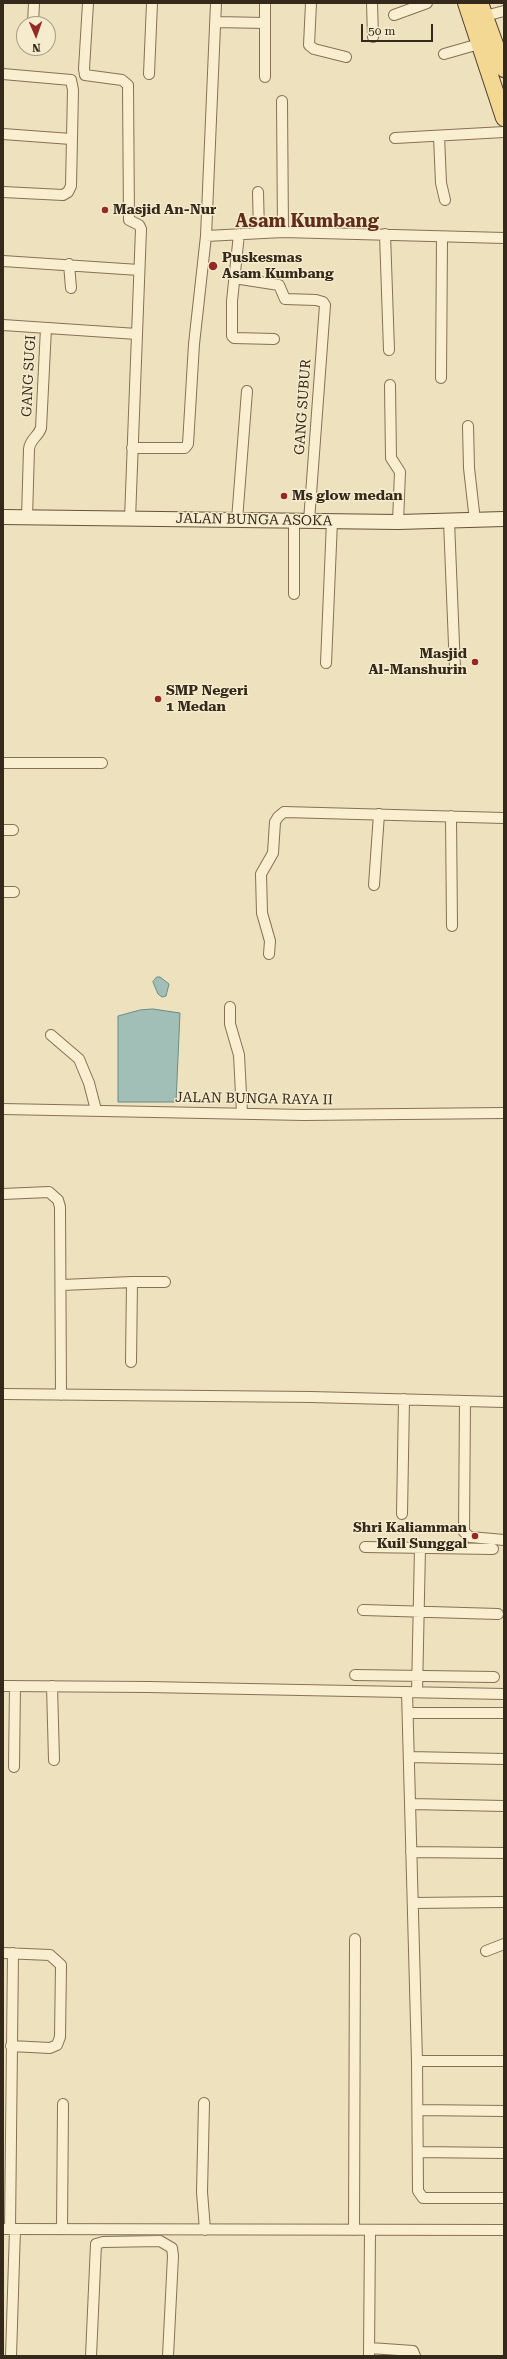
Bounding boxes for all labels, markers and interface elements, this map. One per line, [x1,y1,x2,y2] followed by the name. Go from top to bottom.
[16,16,56,56] north arrow
[363,16,435,42] scale bar
[368,24,395,38] text: 50 m
[32,41,41,54] text: N
[113,202,216,218] place label: Masjid An-Nur
[100,205,110,215] marker: Masjid An-Nur
[235,211,379,233] district label: Asam Kumbang
[222,250,334,282] place label: Puskesmas Asam Kumbang
[207,260,219,272] marker: Puskesmas Asam Kumbang
[18,335,40,417] street label: GANG SUGI
[291,358,315,456] street label: GANG SUBUR
[292,488,403,504] place label: Ms glow medan
[279,491,289,501] marker: Ms glow medan
[176,510,332,530] street label: JALAN BUNGA ASOKA
[368,646,467,678] place label: Masjid Al-Manshurin
[470,657,480,667] marker: Masjid Al-Manshurin
[166,683,248,716] place label: SMP Negeri 1 Medan
[153,694,163,704] marker: SMP Negeri 1 Medan
[175,1089,333,1109] street label: JALAN BUNGA RAYA II
[353,1520,467,1552] place label: Shri Kaliamman Kuil Sunggal
[470,1531,480,1541] marker: Shri Kaliamman Kuil Sunggal

